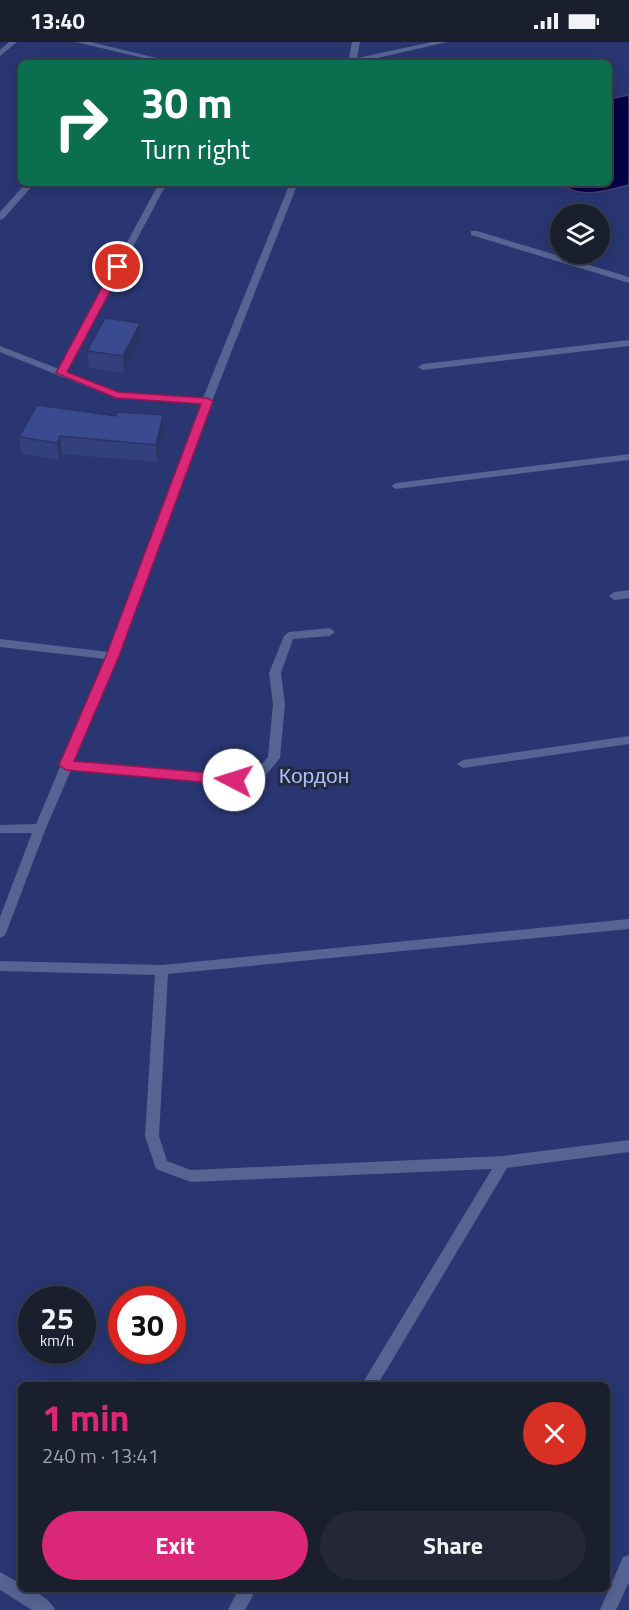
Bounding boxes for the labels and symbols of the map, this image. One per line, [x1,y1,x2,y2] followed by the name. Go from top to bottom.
[92,241,143,292] pin
[202,748,266,812] position arrow
[279,759,349,791] park label: Кордон
[108,1286,186,1364] speed limit sign: 30

